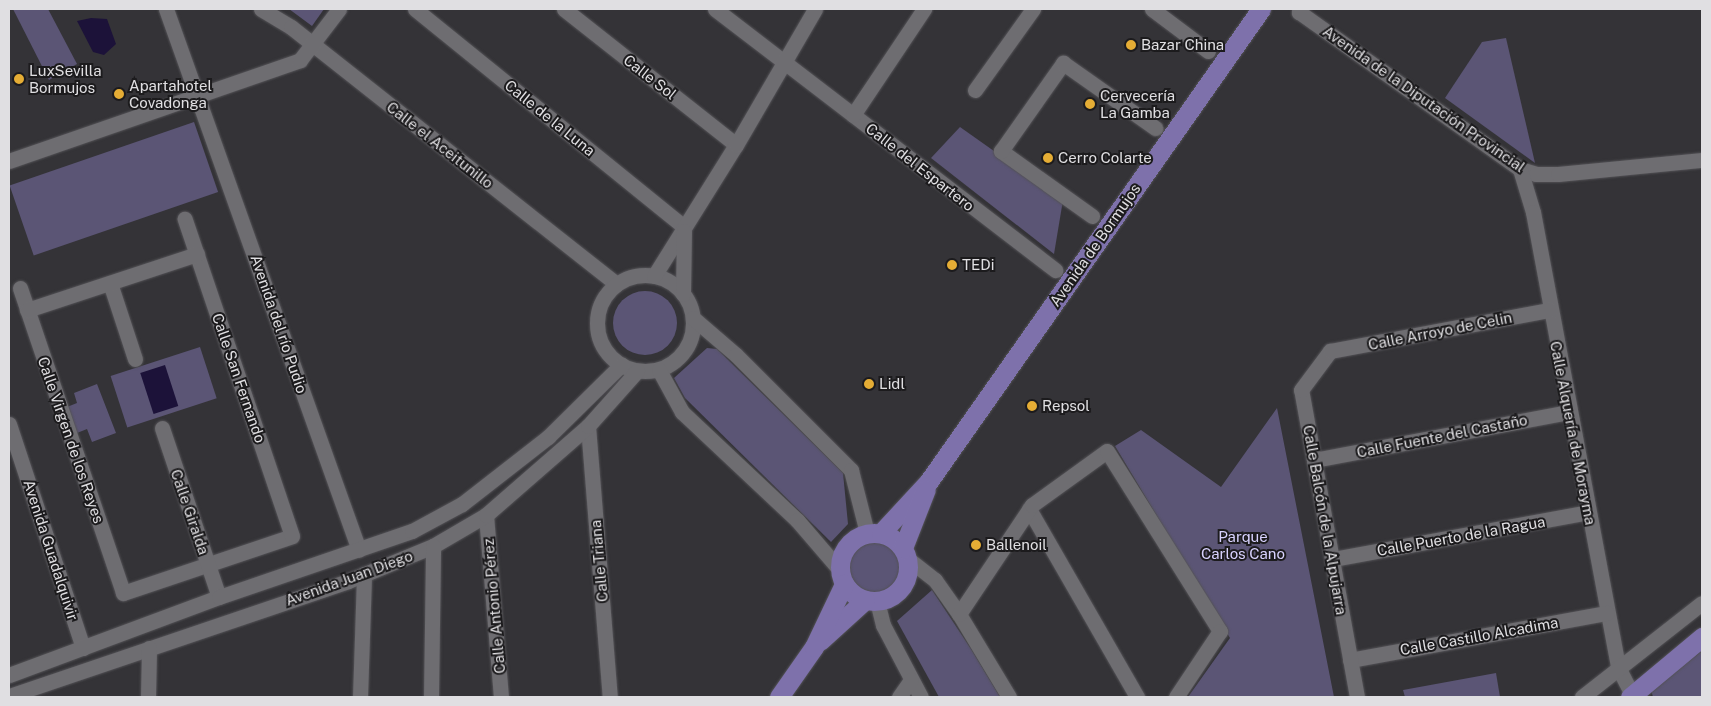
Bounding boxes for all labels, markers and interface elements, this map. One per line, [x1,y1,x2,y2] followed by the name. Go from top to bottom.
[1319,22,1529,176] street label: Avenida de la Diputación Provincial
[1141,36,1224,54] place label: Bazar China
[1125,39,1137,51] marker: Bazar China
[620,51,680,103] street label: Calle Sol
[29,61,101,96] place label: LuxSevilla Bormujos
[13,73,25,85] marker: LuxSevilla Bormujos
[129,76,212,111] place label: Apartahotel Covadonga
[501,76,599,160] street label: Calle de la Luna
[1100,86,1175,121] place label: Cervecería La Gamba
[113,88,125,100] marker: Apartahotel Covadonga
[383,98,497,192] street label: Calle el Aceitunillo
[1084,98,1096,110] marker: Cervecería La Gamba
[862,119,978,215] street label: Calle del Espartero
[1058,149,1152,167] place label: Cerro Colarte
[1042,152,1054,164] marker: Cerro Colarte
[1046,180,1144,310] street label: Avenida de Bormujos
[247,252,311,396] street label: Avenida del río Pudio
[962,256,994,274] place label: TEDi
[946,259,958,271] marker: TEDi
[1366,308,1514,354] street label: Calle Arroyo de Celin
[208,311,270,445] street label: Calle San Fernando
[1546,339,1600,527] street label: Calle Alquería de Morayma
[34,354,108,526] street label: Calle Virgen de los Reyes
[879,375,905,393] place label: Lidl
[863,378,875,390] marker: Lidl
[1042,397,1090,415] place label: Repsol
[1026,400,1038,412] marker: Repsol
[1355,411,1529,461] street label: Calle Fuente del Castaño
[1299,424,1351,616] street label: Calle Balcón de la Alpujarra
[167,467,213,557] street label: Calle Giralda
[20,477,82,623] street label: Avenida Guadalquivir
[1375,512,1547,560] street label: Calle Puerto de la Ragua
[586,519,612,603] street label: Calle Triana
[1201,527,1285,562] park label: Parque Carlos Cano
[986,536,1047,554] place label: Ballenoil
[479,538,509,674] street label: Calle Antonio Pérez
[970,539,982,551] marker: Ballenoil
[283,547,415,609] street label: Avenida Juan Diego
[1398,613,1560,659] street label: Calle Castillo Alcadima

